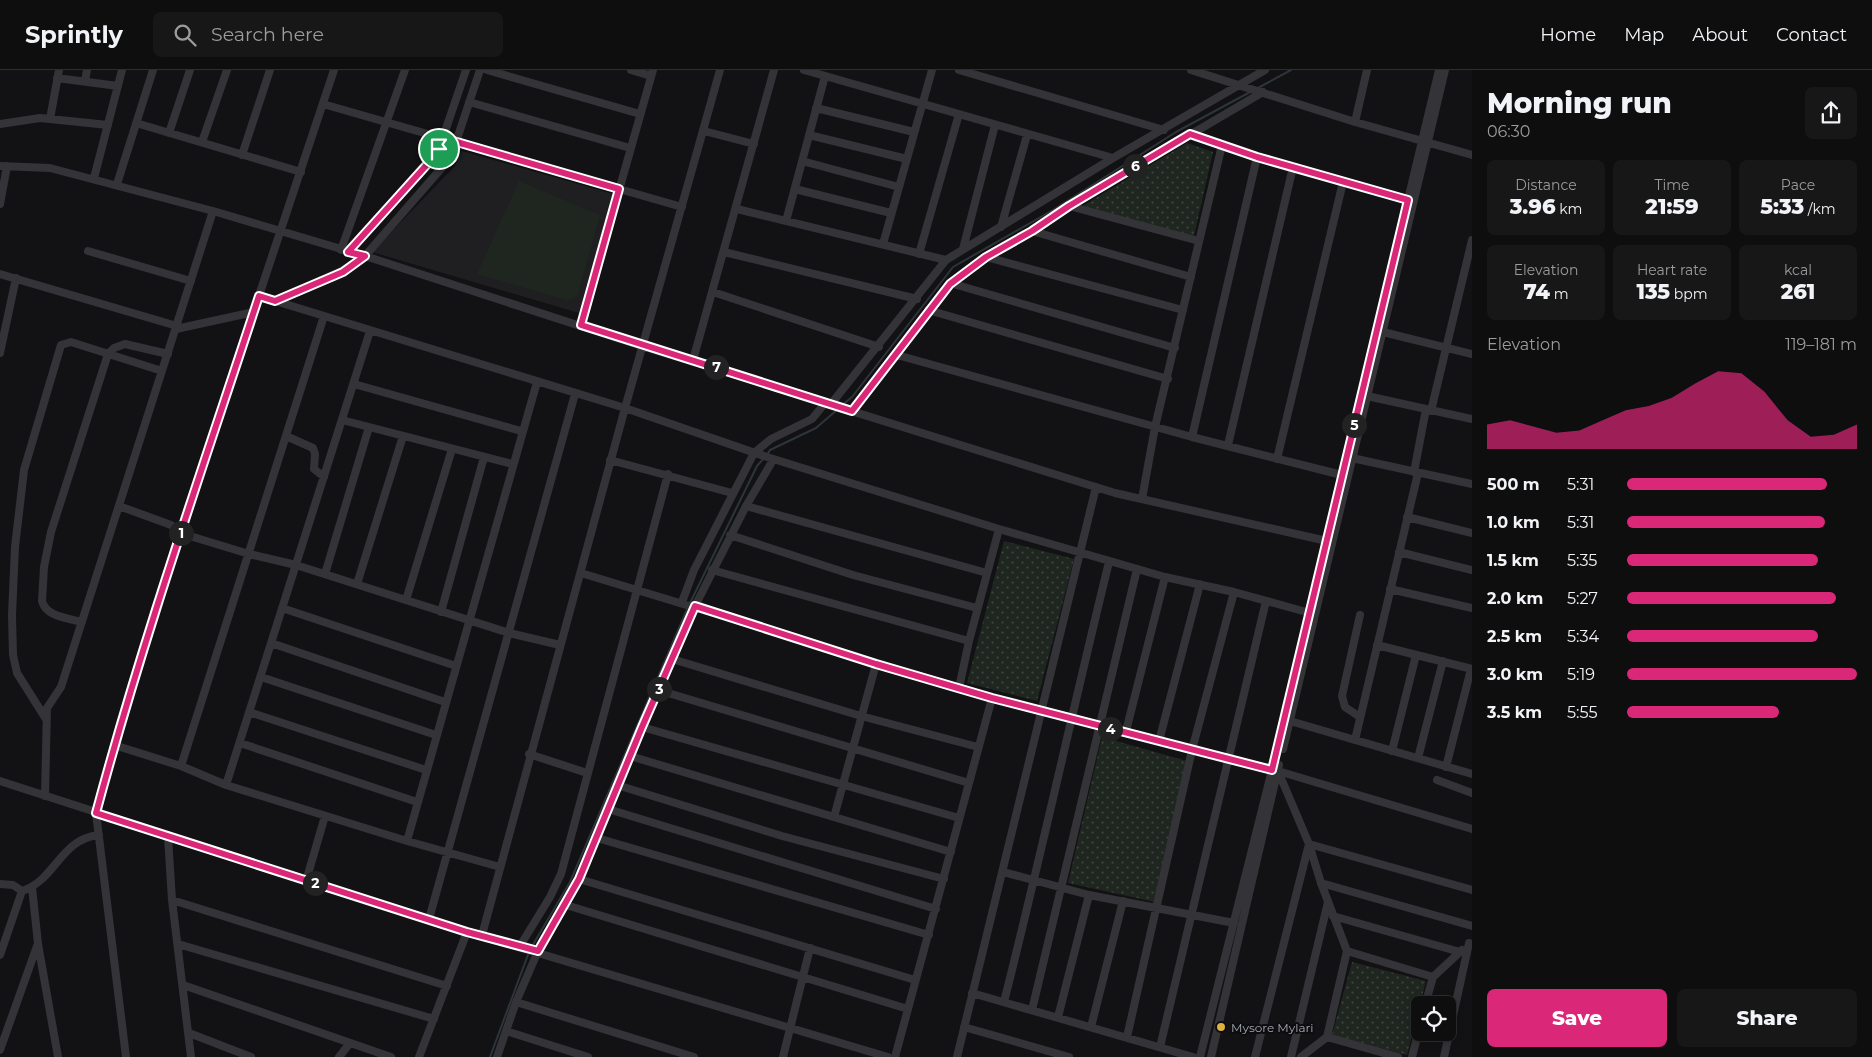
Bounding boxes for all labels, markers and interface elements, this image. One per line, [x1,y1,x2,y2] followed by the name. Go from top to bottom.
[153,12,503,57] search box
[25,20,123,49] text: Sprintly
[171,21,199,49] icon: search
[211,23,324,46] text: Search here
[1540,24,1596,46] text: Home
[1624,24,1664,46] text: Map
[1692,24,1748,46] text: About
[1776,24,1847,46] text: Contact
[1487,86,1672,120] text: Morning run
[1805,87,1857,139] button: share
[1487,122,1530,141] text: 06:30
[418,128,460,170] pin
[425,135,453,163] icon: arrive
[1122,154,1148,178] pin: 6
[1131,157,1140,175] text: 6
[1515,176,1577,194] text: Distance
[1654,176,1690,194] text: Time
[1781,176,1815,194] text: Pace
[1510,194,1556,219] text: 3.96
[1645,194,1699,219] text: 21:59
[1760,194,1804,219] text: 5:33
[1556,200,1582,218] text: km
[1804,200,1836,218] text: /km
[1514,261,1578,279] text: Elevation
[1637,261,1707,279] text: Heart rate
[1784,261,1812,279] text: kcal
[1523,279,1550,304] text: 74
[1636,279,1670,304] text: 135
[1781,279,1815,304] text: 261
[1550,285,1569,303] text: m
[1670,285,1708,303] text: bpm
[1487,335,1561,354] text: Elevation
[1785,335,1857,354] text: 119–181 m
[704,354,728,380] pin: 7
[712,358,721,376] text: 7
[1342,412,1366,438] pin: 5
[1350,416,1359,434] text: 5
[1487,475,1540,494] text: 500 m
[1567,475,1594,494] text: 5:31
[1487,513,1540,532] text: 1.0 km
[1567,513,1594,532] text: 5:31
[168,520,194,546] pin: 1
[179,524,184,542] text: 1
[1487,551,1539,570] text: 1.5 km
[1567,551,1597,570] text: 5:35
[1487,589,1543,608] text: 2.0 km
[1567,589,1598,608] text: 5:27
[1487,627,1542,646] text: 2.5 km
[1567,627,1599,646] text: 5:34
[1487,665,1543,684] text: 3.0 km
[1567,665,1595,684] text: 5:19
[646,676,672,702] pin: 3
[655,680,664,698] text: 3
[1487,703,1542,722] text: 3.5 km
[1567,703,1597,722] text: 5:55
[1098,716,1122,742] pin: 4
[1106,720,1115,738] text: 4
[302,870,328,896] pin: 2
[311,874,320,892] text: 2
[1487,989,1667,1047] button: Save
[1677,989,1857,1047] button: Share
[1411,996,1456,1041] map controls
[1411,996,1456,1041] button: locate
[1231,1020,1314,1035] place label: Mysore Mylari
[1215,1021,1227,1033] marker: Mysore Mylari

